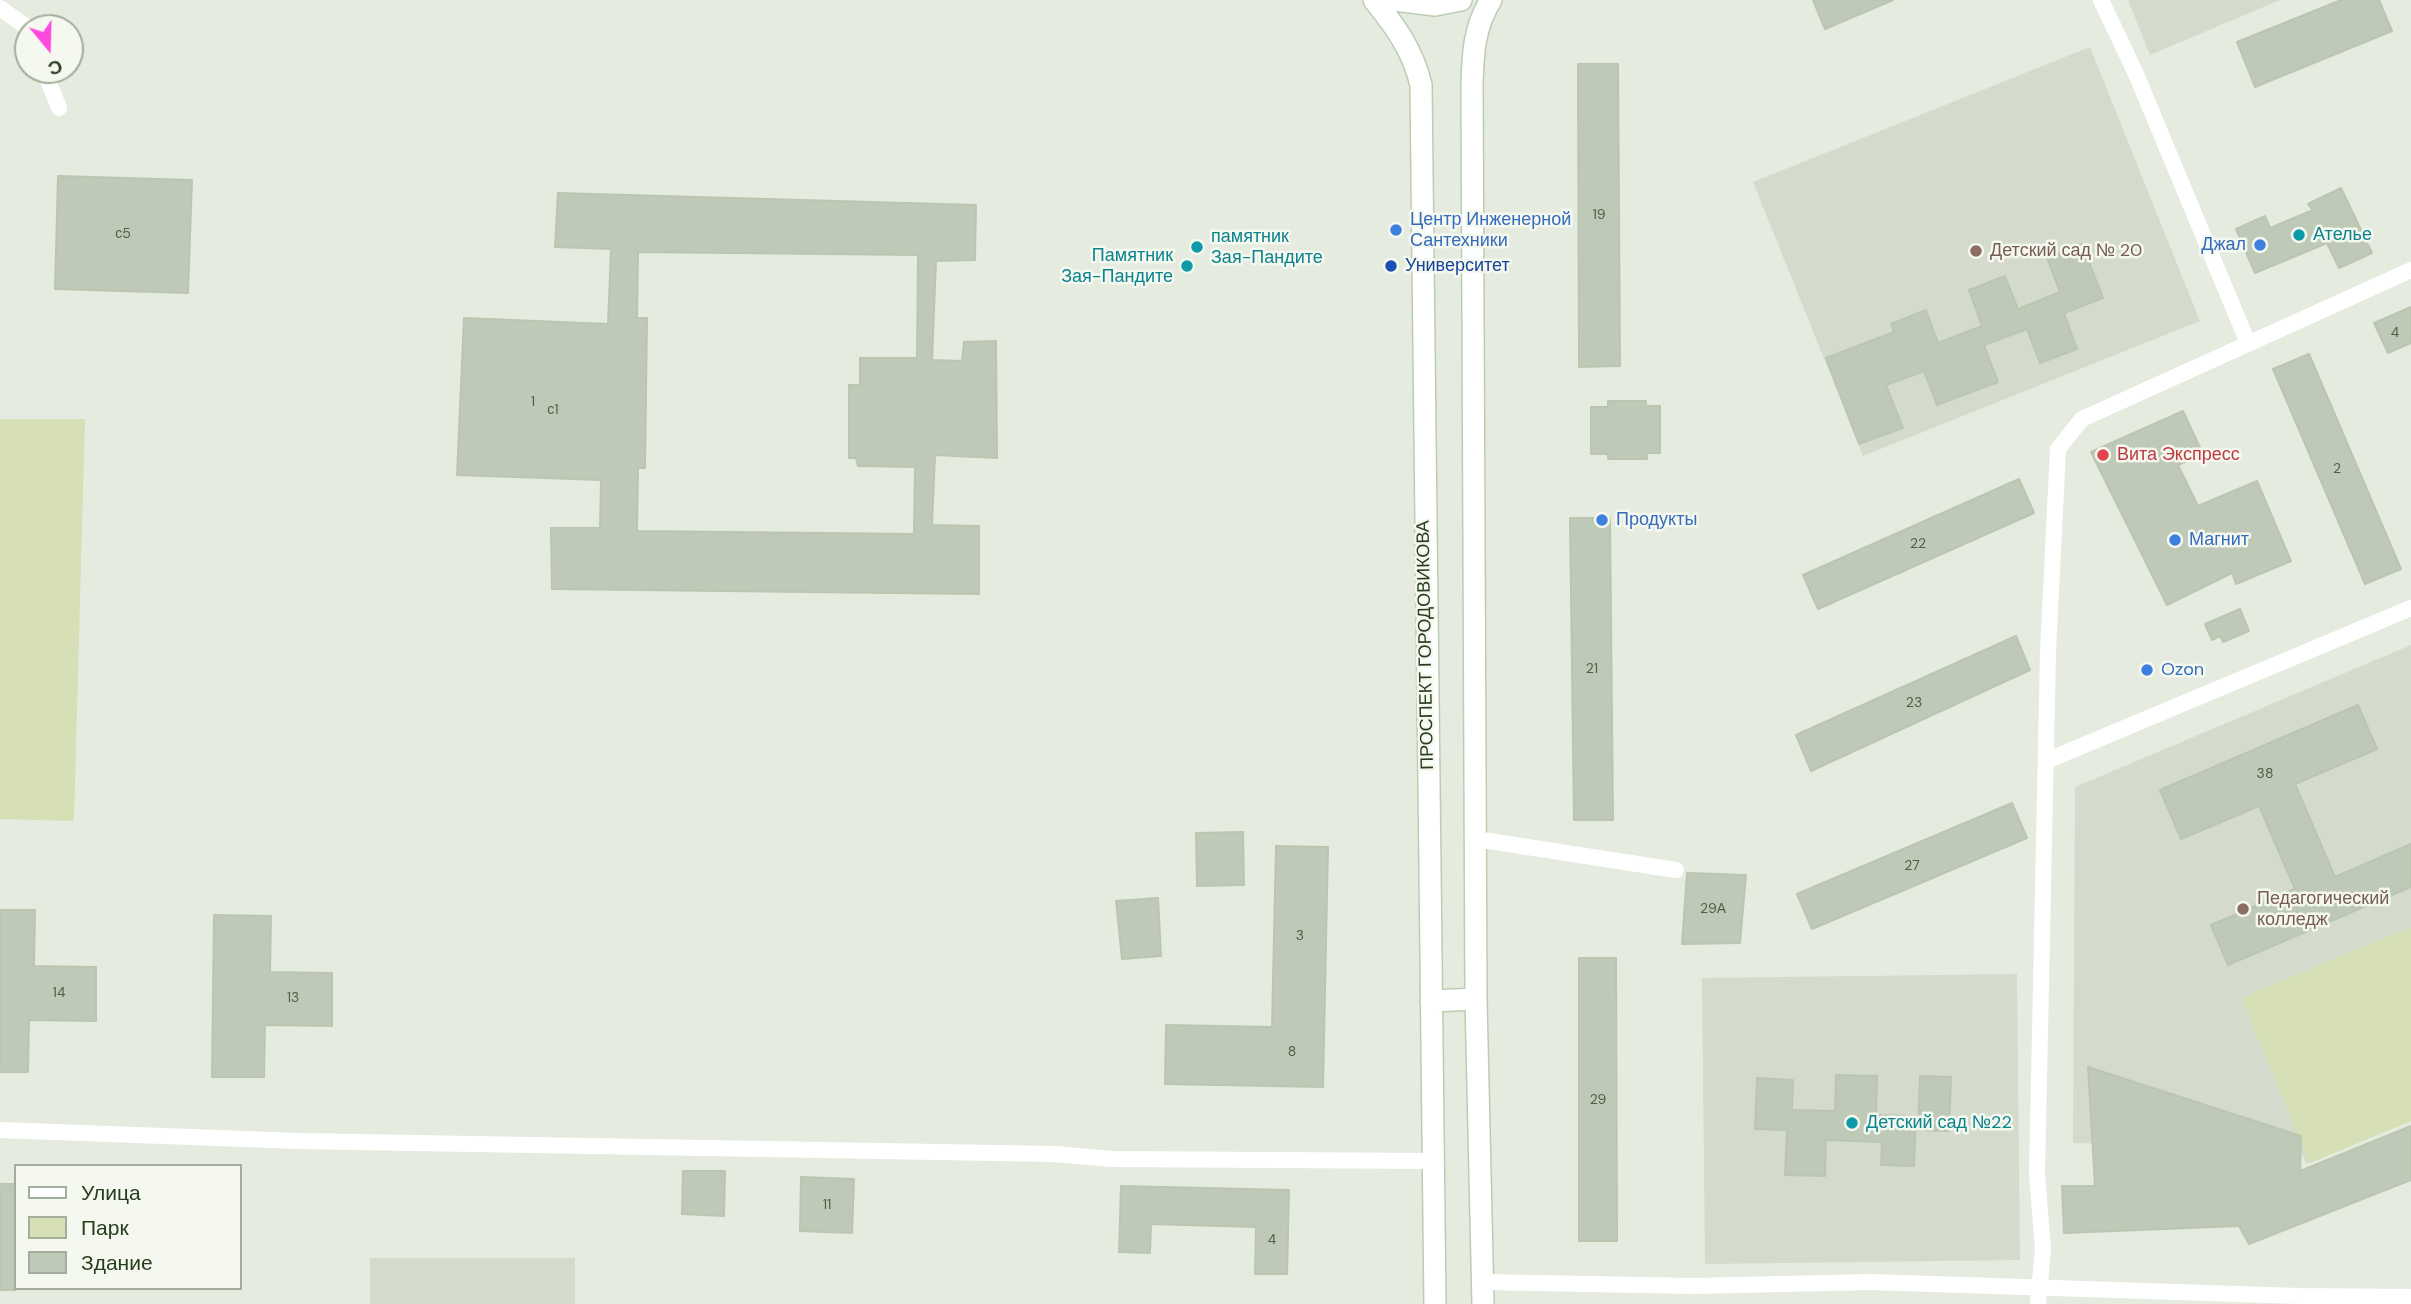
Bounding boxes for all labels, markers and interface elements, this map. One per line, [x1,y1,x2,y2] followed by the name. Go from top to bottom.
[14,14,84,84] north arrow
[45,53,66,81] text: С
[1592,207,1606,223] house number: 19
[1410,209,1571,252] place label: Центр Инженерной Сантехники
[1388,222,1404,238] marker: Центр Инженерной Сантехники
[2313,224,2372,246] place label: Ателье
[115,226,131,242] house number: с5
[1211,226,1323,268] place label: памятник Зая-Пандите
[2291,227,2307,243] marker: Ателье
[2201,234,2246,256] place label: Джал
[2252,237,2268,253] marker: Джал
[1189,239,1205,255] marker: памятник Зая-Пандите
[1990,240,2142,262] place label: Детский сад № 20
[1968,243,1984,259] marker: Детский сад № 20
[1061,245,1173,288] place label: Памятник Зая-Пандите
[1405,255,1510,277] place label: Университет
[1179,258,1195,274] marker: Памятник Зая-Пандите
[1383,258,1399,274] marker: Университет
[2391,325,2399,341] house number: 4
[531,394,535,410] house number: 1
[547,402,559,418] house number: с1
[2117,444,2240,466] place label: Вита Экспресс
[2095,447,2111,463] marker: Вита Экспресс
[2333,461,2341,477] house number: 2
[1616,509,1697,531] place label: Продукты
[1594,512,1610,528] marker: Продукты
[1413,520,1439,770] street label: ПРОСПЕКТ ГОРОДОВИКОВА
[2189,529,2249,551] place label: Магнит
[2167,532,2183,548] marker: Магнит
[1910,536,1926,552] house number: 22
[2161,659,2204,681] place label: Ozon
[1586,661,1598,677] house number: 21
[2139,662,2155,678] marker: Ozon
[1906,695,1922,711] house number: 23
[2257,766,2273,782] house number: 38
[1904,858,1920,874] house number: 27
[2257,888,2389,930] place label: Педагогический колледж
[1700,901,1726,917] house number: 29А
[2235,901,2251,917] marker: Педагогический колледж
[1296,928,1304,944] house number: 3
[53,985,65,1001] house number: 14
[287,990,299,1006] house number: 13
[1288,1044,1296,1060] house number: 8
[1590,1092,1606,1108] house number: 29
[1866,1112,2012,1134] place label: Детский сад №22
[1844,1115,1860,1131] marker: Детский сад №22
[14,1164,242,1290] legend
[81,1179,141,1207] text: Улица
[823,1197,831,1213] house number: 11
[81,1214,129,1242] text: Парк
[1268,1232,1276,1248] house number: 4
[81,1249,153,1277] text: Здание

